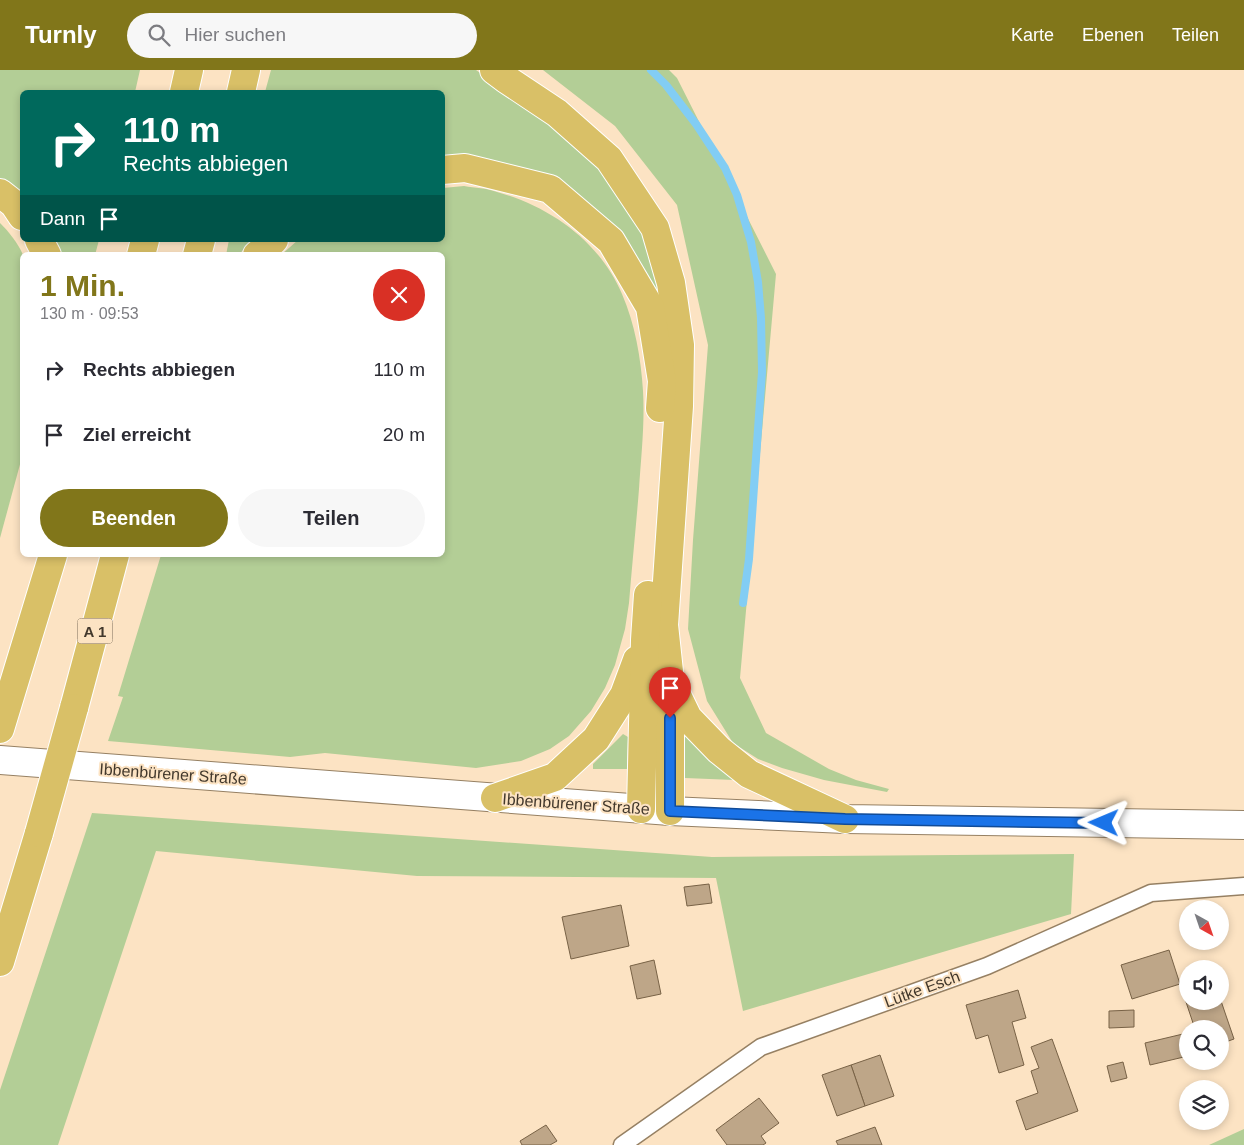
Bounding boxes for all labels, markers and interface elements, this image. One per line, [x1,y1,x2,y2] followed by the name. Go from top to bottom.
[127,13,477,58] search box
[25,21,97,48] text: Turnly
[145,21,173,49] icon: search
[185,24,286,45] text: Hier suchen
[1011,25,1054,45] text: Karte
[1082,25,1144,45] text: Ebenen
[1172,25,1219,45] text: Teilen
[40,110,105,175] icon: right
[123,110,220,149] text: 110 m
[123,151,288,176] text: Rechts abbiegen
[95,205,123,233] icon: arrive
[40,208,85,229] text: Dann
[40,269,125,302] text: 1 Min.
[373,269,425,321] button: close
[40,305,139,322] text: 130 m · 09:53
[40,356,68,384] icon: right
[83,359,235,380] text: Rechts abbiegen
[374,359,425,380] text: 110 m
[40,421,68,449] icon: arrive
[83,424,191,445] text: Ziel erreicht
[383,424,425,445] text: 20 m
[40,489,228,547] button: Beenden
[238,489,425,547] button: Teilen
[78,618,112,644] road number: A 1
[649,667,691,718] pin
[656,674,684,702] icon: arrive
[99,760,247,788] street label: Ibbenbürener Straße
[502,790,650,818] street label: Ibbenbürener Straße
[1077,796,1129,848] position arrow
[1179,900,1229,950] north arrow
[1179,900,1229,1130] map controls
[1179,960,1229,1010] button: sound
[882,967,962,1011] street label: Lütke Esch
[1179,1020,1229,1070] button: search
[1179,1080,1229,1130] button: layers

